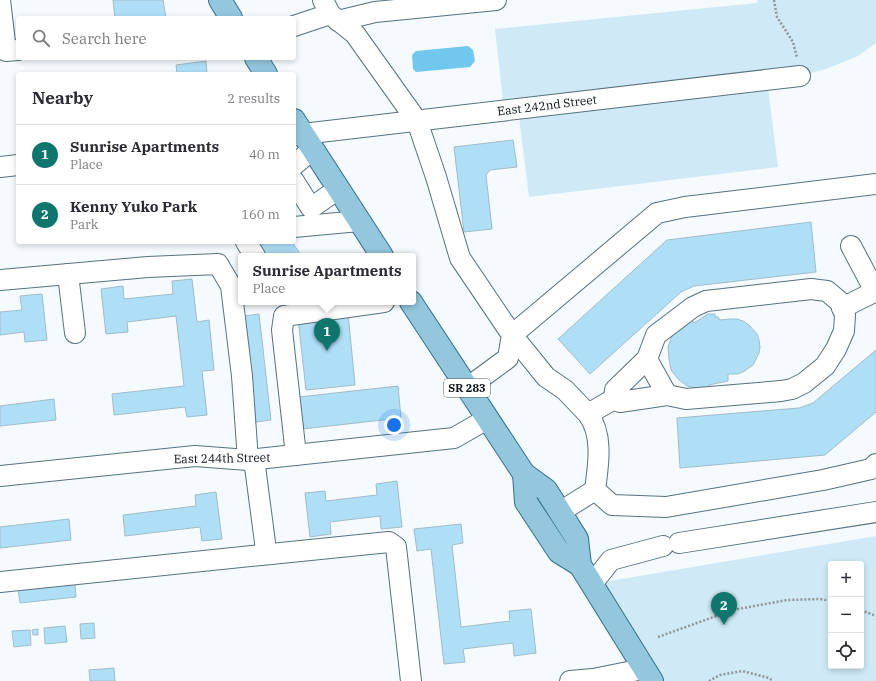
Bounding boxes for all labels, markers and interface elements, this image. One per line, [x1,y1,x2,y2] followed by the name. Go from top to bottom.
[16,16,296,60] search box
[30,27,52,49] icon: search
[62,29,147,48] text: Search here
[32,87,93,109] text: Nearby
[227,90,280,107] text: 2 results
[496,91,598,119] street label: East 242nd Street
[70,137,219,156] text: Sunrise Apartments
[41,146,49,163] text: 1
[249,146,280,163] text: 40 m
[70,156,103,173] text: Place
[70,197,197,216] text: Kenny Yuko Park
[41,206,49,223] text: 2
[241,206,280,223] text: 160 m
[70,216,98,233] text: Park
[238,253,416,305] popup
[252,261,402,280] text: Sunrise Apartments
[252,280,285,297] text: Place
[314,318,340,351] pin: 1
[444,379,490,397] road number: SR 283
[384,415,404,435] your location
[173,450,271,466] street label: East 244th Street
[828,561,864,669] map controls
[828,561,864,597] button: +
[711,592,737,625] pin: 2
[828,597,864,633] button: −
[828,633,864,669] button: locate

